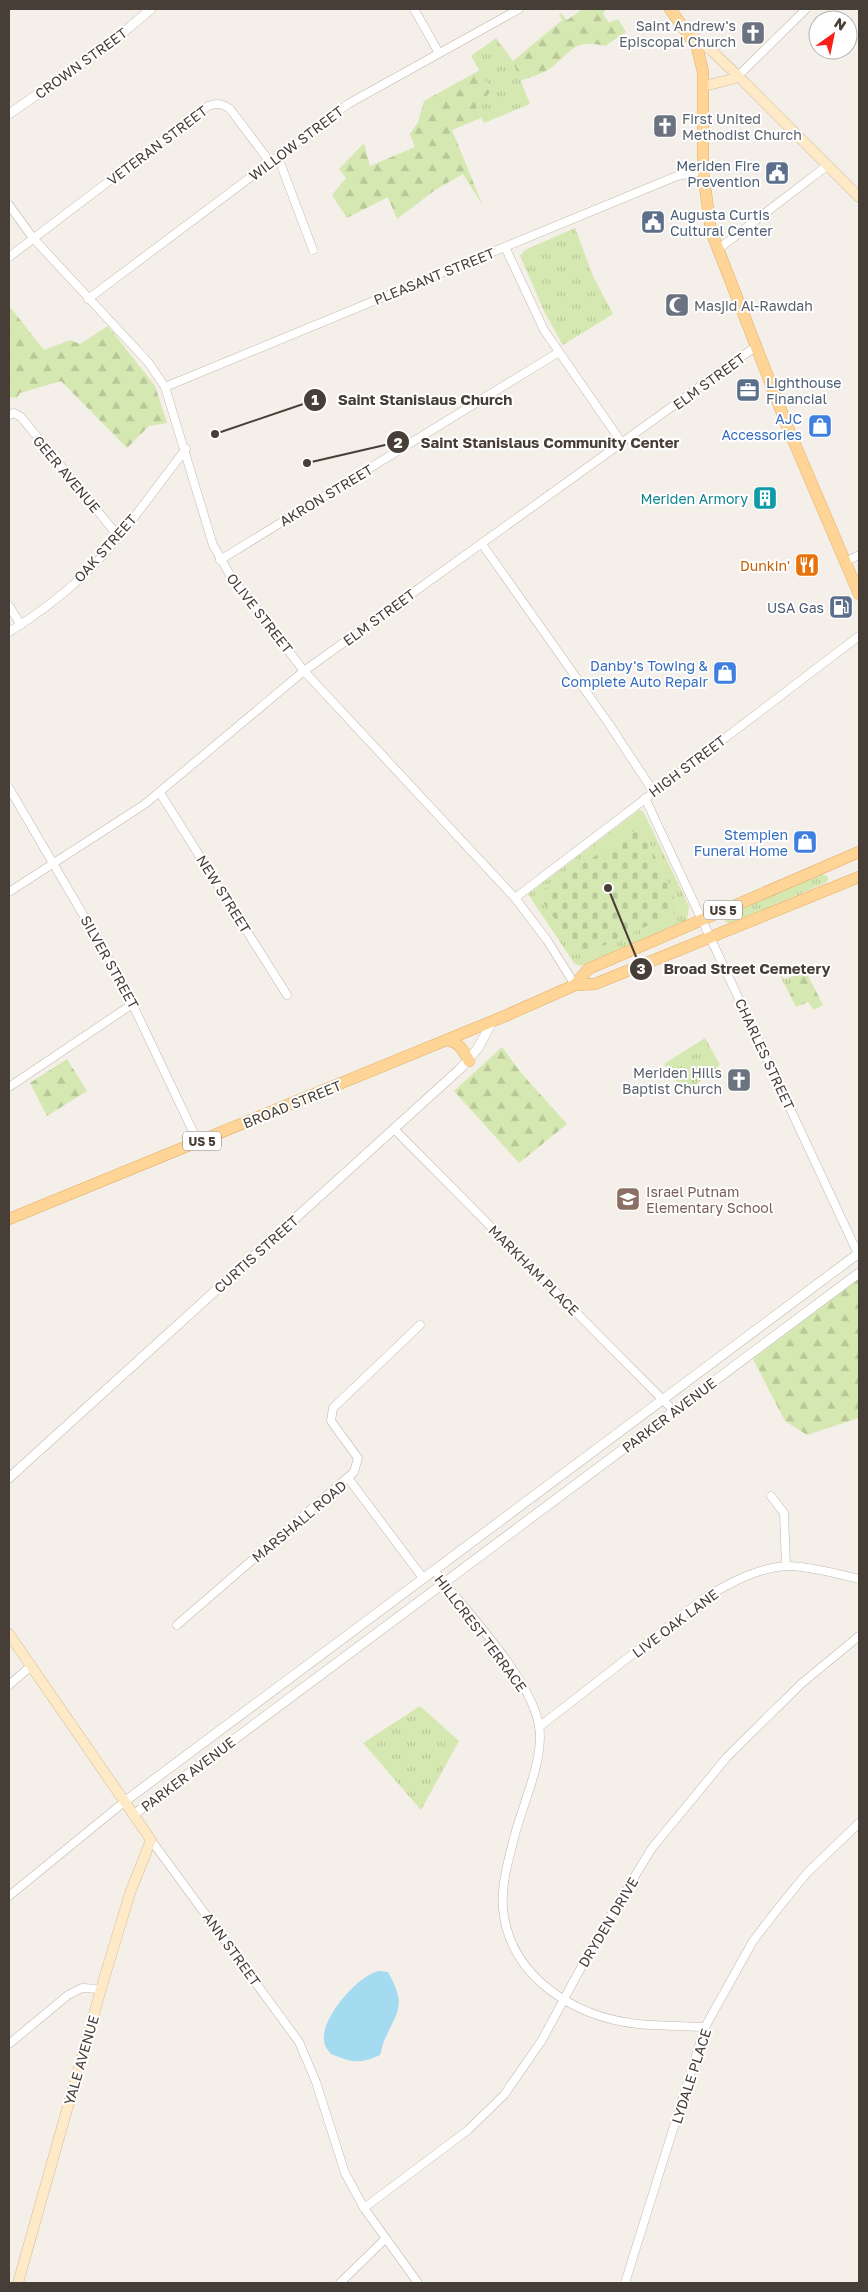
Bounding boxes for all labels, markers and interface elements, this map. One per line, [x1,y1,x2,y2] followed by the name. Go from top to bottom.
[808,10,858,60] north arrow
[831,14,849,34] text: N
[619,17,736,50] place label: Saint Andrew's Episcopal Church
[740,20,766,46] church icon: Saint Andrew's Episcopal Church
[32,24,131,102] street label: CROWN STREET
[103,102,211,188] street label: VETERAN STREET
[246,102,347,184] street label: WILLOW STREET
[682,110,802,143] place label: First United Methodist Church
[652,113,678,139] church icon: First United Methodist Church
[676,157,760,190] place label: Meriden Fire Prevention
[764,160,790,186] public building icon: Meriden Fire Prevention
[670,206,773,239] place label: Augusta Curtis Cultural Center
[640,209,666,235] public building icon: Augusta Curtis Cultural Center
[371,244,497,308] street label: PLEASANT STREET
[664,292,690,318] mosque icon: Masjid Al-Rawdah
[694,297,813,314] place label: Masjid Al-Rawdah
[670,349,749,413] street label: ELM STREET
[766,374,841,407] place label: Lighthouse Financial
[735,377,761,403] office icon: Lighthouse Financial
[303,385,522,415] callout: Saint Stanislaus Church
[311,390,319,408] text: 1
[338,390,512,408] text: Saint Stanislaus Church
[721,410,802,443] place label: AJC Accessories
[807,413,833,439] shop icon: AJC Accessories
[386,427,690,457] callout: Saint Stanislaus Community Center
[30,432,104,516] street label: GEER AVENUE
[393,433,403,451] text: 2
[421,433,680,451] text: Saint Stanislaus Community Center
[276,460,376,530] street label: AKRON STREET
[752,485,778,511] building icon: Meriden Armory
[640,490,748,507] place label: Meriden Armory
[70,510,140,585] street label: OAK STREET
[794,552,820,578] restaurant icon: Dunkin'
[740,557,790,574] place label: Dunkin'
[223,570,297,657] street label: OLIVE STREET
[340,585,419,649] street label: ELM STREET
[828,594,854,620] fuel station icon: USA Gas
[767,599,824,616] place label: USA Gas
[561,657,709,690] place label: Danby's Towing & Complete Auto Repair
[712,660,738,686] shop icon: Danby's Towing & Complete Auto Repair
[645,731,729,800] street label: HIGH STREET
[694,826,788,859] place label: Stempien Funeral Home
[792,829,818,855] shop icon: Stempien Funeral Home
[193,852,255,937] street label: NEW STREET
[704,900,742,920] road number: US 5
[77,912,143,1012] street label: SILVER STREET
[629,954,841,984] callout: Broad Street Cemetery
[636,959,646,977] text: 3
[663,959,831,977] text: Broad Street Cemetery
[732,996,798,1113] street label: CHARLES STREET
[622,1064,722,1097] place label: Meriden Hills Baptist Church
[726,1067,752,1093] church icon: Meriden Hills Baptist Church
[240,1076,344,1131] street label: BROAD STREET
[183,1132,221,1150] road number: US 5
[646,1183,773,1216] place label: Israel Putnam Elementary School
[615,1186,641,1212] school or university icon: Israel Putnam Elementary School
[210,1211,302,1296] street label: CURTIS STREET
[485,1221,583,1319] street label: MARKHAM PLACE
[619,1374,719,1456] street label: PARKER AVENUE
[248,1477,350,1565] street label: MARSHALL ROAD
[431,1571,531,1695] street label: HILLCREST TERRACE
[629,1585,721,1661] street label: LIVE OAK LANE
[138,1733,238,1815] street label: PARKER AVENUE
[574,1874,642,1970] street label: DRYDEN DRIVE
[200,1909,265,1989] street label: ANN STREET
[60,2013,102,2107] street label: YALE AVENUE
[668,2026,714,2126] street label: LYDALE PLACE

